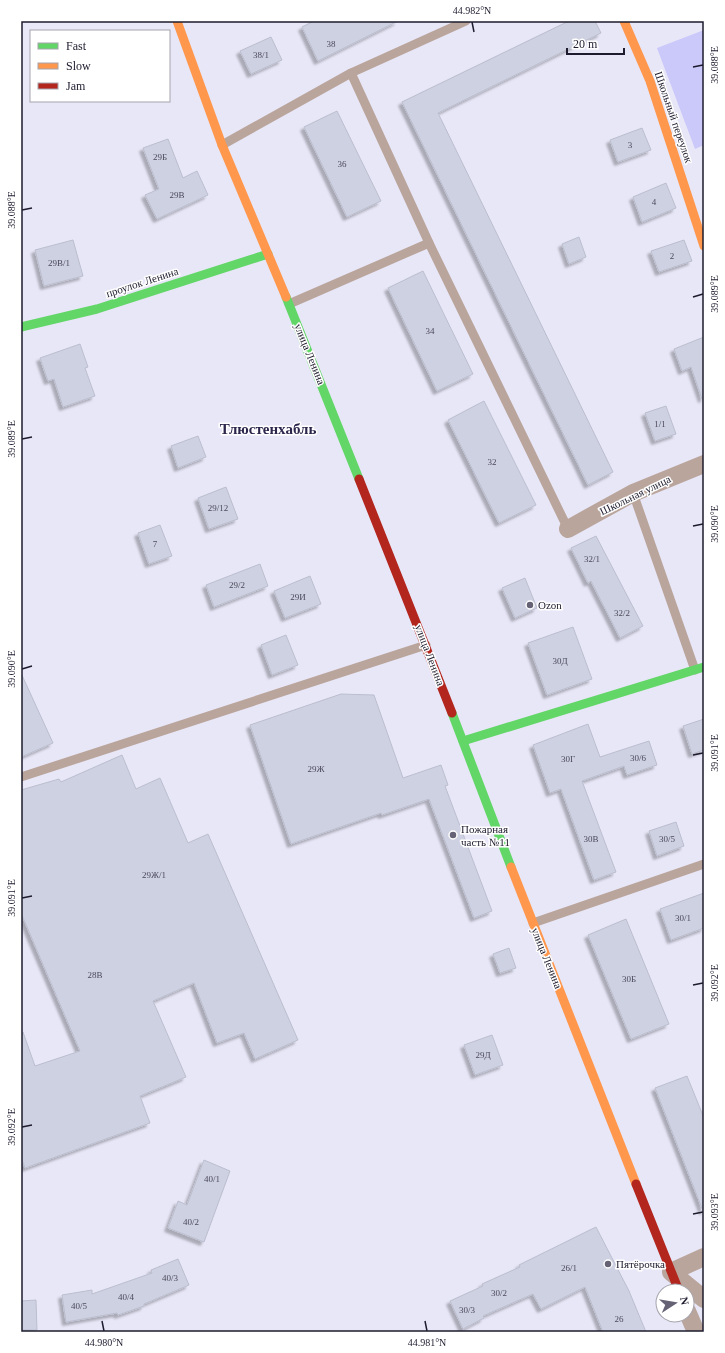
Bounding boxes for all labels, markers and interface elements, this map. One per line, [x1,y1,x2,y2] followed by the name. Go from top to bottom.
[453,5,491,16] text: 44.982°N
[30,30,170,102] legend
[567,30,624,56] scale bar
[573,37,598,51] text: 20 m
[66,39,87,53] text: Fast
[327,39,336,49] house number: 38
[709,46,720,84] text: 39.088°E
[253,50,269,60] house number: 38/1
[66,59,91,73] text: Slow
[653,70,695,165] street label: Школьный переулок
[66,79,86,93] text: Jam
[628,140,633,150] house number: 3
[153,152,167,162] house number: 29Б
[338,159,347,169] house number: 36
[169,190,185,200] house number: 29В
[6,191,17,229] text: 39.088°E
[652,197,657,207] house number: 4
[670,251,674,261] house number: 2
[48,258,70,268] house number: 29В/1
[104,265,180,299] street label: проулок Ленина
[709,275,720,313] text: 39.089°E
[292,322,328,386] street label: улица Ленина
[426,326,435,336] house number: 34
[654,419,666,429] house number: 1/1
[6,420,17,458] text: 39.089°E
[220,421,316,437] district label: Тлюстенхабль
[488,457,497,467] house number: 32
[598,473,673,517] street label: Школьная улица
[208,503,228,513] house number: 29/12
[709,505,720,543] text: 39.090°E
[153,539,158,549] house number: 7
[584,554,600,564] house number: 32/1
[229,580,245,590] house number: 29/2
[290,592,306,602] house number: 29И
[538,599,562,611] place label: Ozon
[525,600,535,610] marker: Ozon
[614,608,630,618] house number: 32/2
[413,623,447,687] street label: улица Ленина
[6,650,17,688] text: 39.090°E
[552,656,568,666] house number: 30Д
[709,734,720,772] text: 39.091°E
[630,753,646,763] house number: 30/6
[561,754,575,764] house number: 30Г
[307,764,325,774] house number: 29Ж
[461,823,510,848] place label: Пожарная часть №11
[448,830,458,840] marker: Пожарная часть №11
[583,834,599,844] house number: 30В
[659,834,675,844] house number: 30/5
[142,870,166,880] house number: 29Ж/1
[6,879,17,917] text: 39.091°E
[675,913,691,923] house number: 30/1
[529,926,565,990] street label: улица Ленина
[709,964,720,1002] text: 39.092°E
[87,970,103,980] house number: 28В
[622,974,636,984] house number: 30Б
[475,1050,491,1060] house number: 29Д
[6,1108,17,1146] text: 39.092°E
[204,1174,220,1184] house number: 40/1
[709,1193,720,1231] text: 39.093°E
[183,1217,199,1227] house number: 40/2
[616,1258,665,1270] place label: Пятёрочка
[603,1259,613,1269] marker: Пятёрочка
[561,1263,577,1273] house number: 26/1
[162,1273,178,1283] house number: 40/3
[655,1283,695,1323] north arrow
[491,1288,507,1298] house number: 30/2
[118,1292,134,1302] house number: 40/4
[678,1296,691,1306] text: N
[71,1301,87,1311] house number: 40/5
[459,1305,475,1315] house number: 30/3
[615,1314,624,1324] house number: 26
[85,1337,123,1348] text: 44.980°N
[408,1337,446,1348] text: 44.981°N

